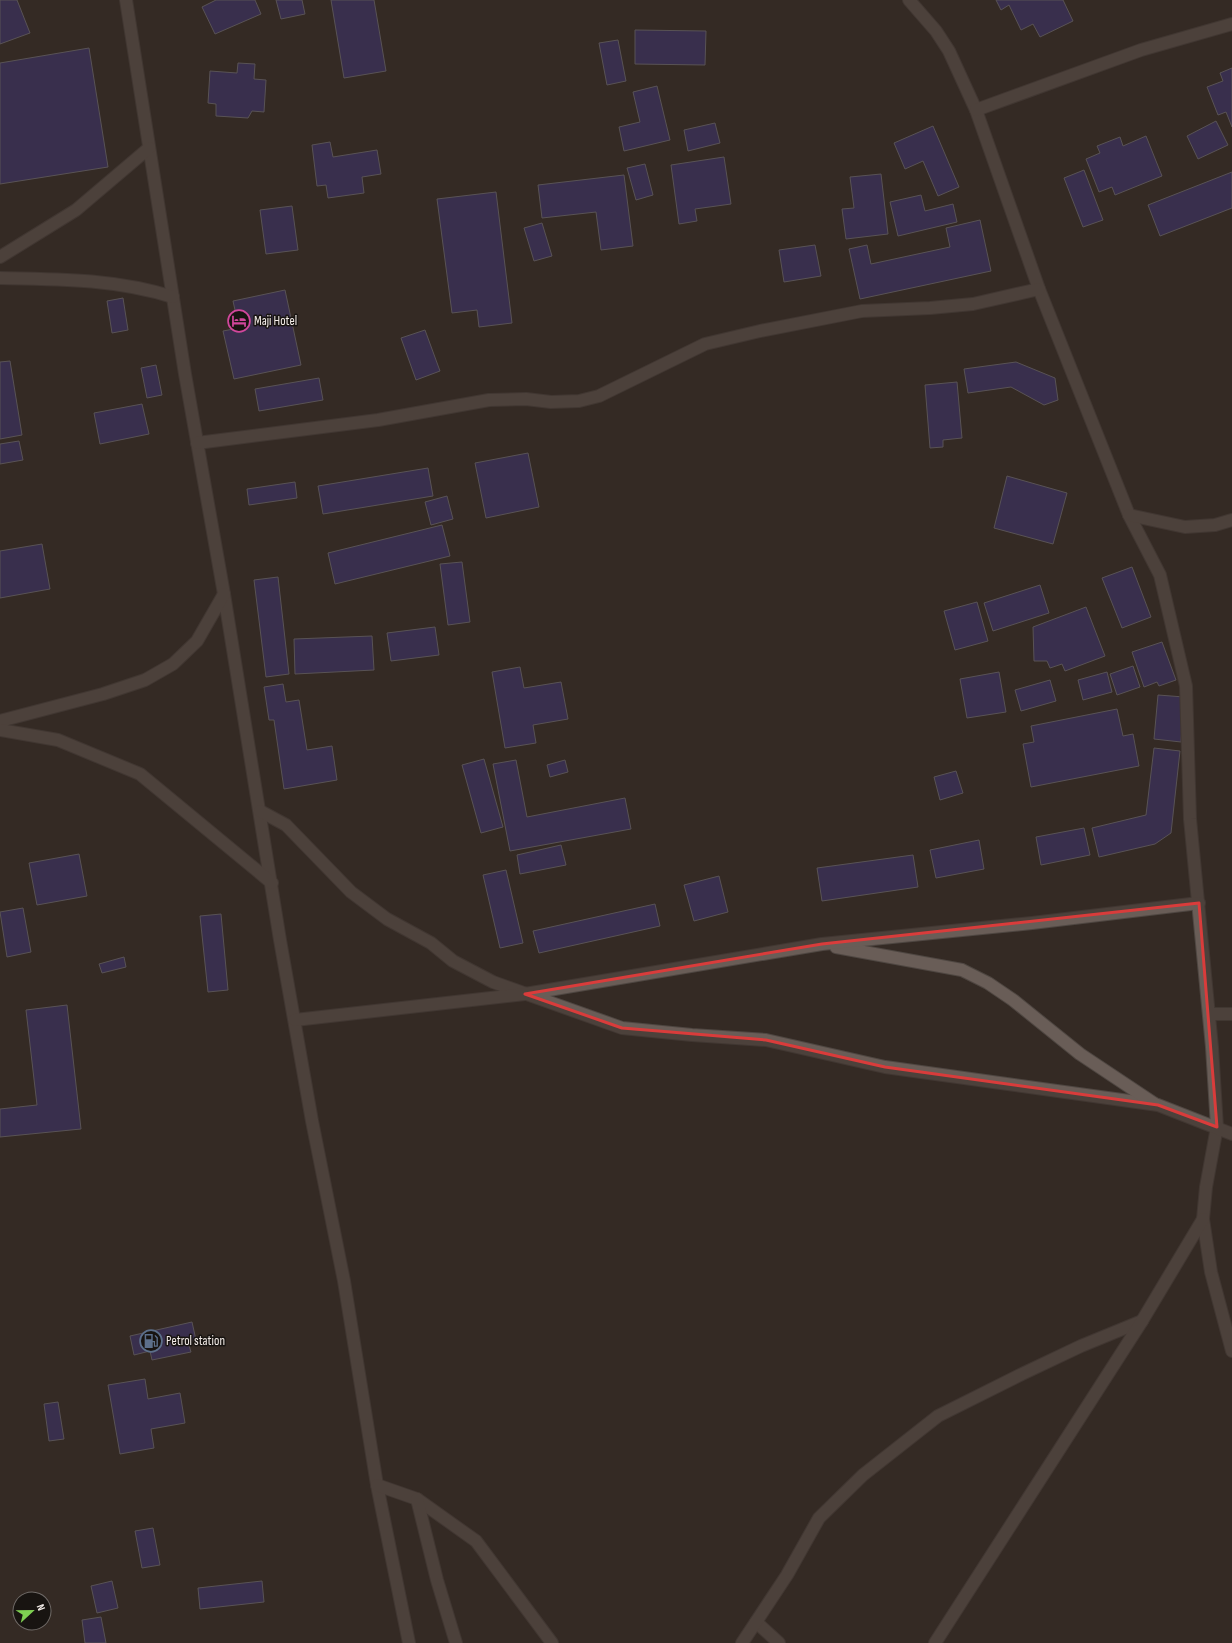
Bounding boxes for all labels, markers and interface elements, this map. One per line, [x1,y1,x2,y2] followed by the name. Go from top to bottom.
[226,308,252,334] hotel icon: Maji Hotel
[254,313,297,329] place label: Maji Hotel
[138,1328,164,1354] fuel station icon: Petrol station
[166,1333,225,1349] place label: Petrol station
[12,1591,52,1631] north arrow
[34,1602,48,1613] text: N

